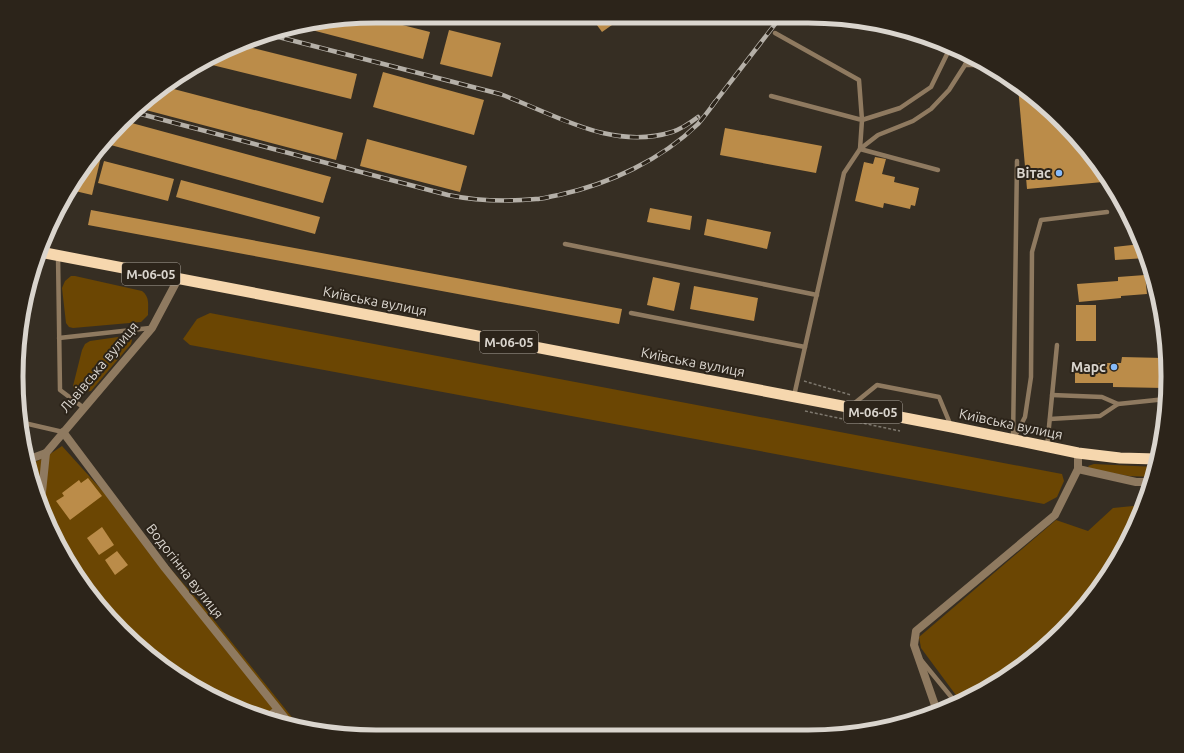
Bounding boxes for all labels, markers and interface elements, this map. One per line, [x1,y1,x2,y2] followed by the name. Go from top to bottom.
[1016,165,1051,181] place label: Вітас
[1054,168,1064,178] marker: Вітас
[122,263,180,285] road number: М-06-05
[322,283,428,319] street label: Київська вулиця
[56,318,142,416] street label: Львівська вулиця
[480,331,538,353] road number: М-06-05
[640,344,746,380] street label: Київська вулиця
[1071,359,1106,375] place label: Марс
[1109,362,1119,372] marker: Марс
[844,401,902,423] road number: М-06-05
[958,405,1064,443] street label: Київська вулиця
[143,521,227,621] street label: Водогінна вулиця

